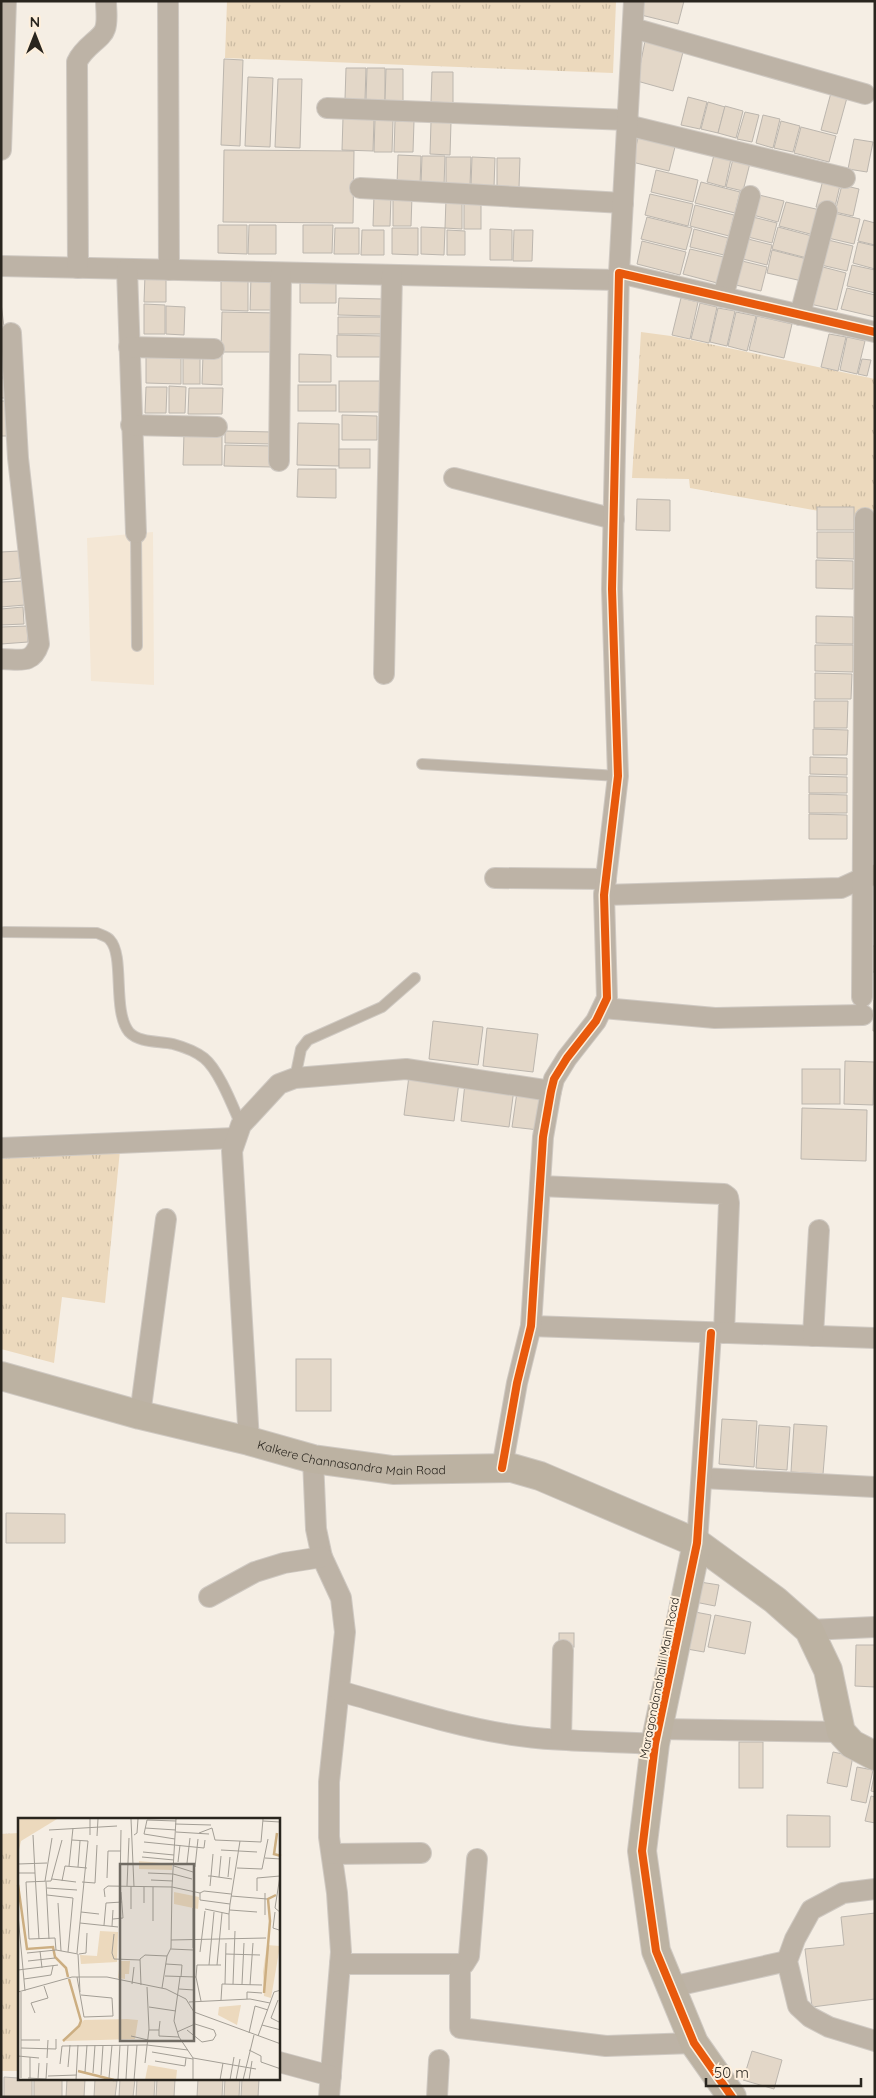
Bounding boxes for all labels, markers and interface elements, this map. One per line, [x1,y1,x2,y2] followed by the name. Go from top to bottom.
[10,10,60,60] north arrow
[30,13,40,31] text: N
[256,1436,446,1478] street label: Kalkere Channasandra Main Road
[636,1596,682,1760] street label: Maragondanahalli Main Road
[18,1818,280,2080] inset map
[706,2056,861,2088] scale bar
[714,2063,749,2082] text: 50 m

